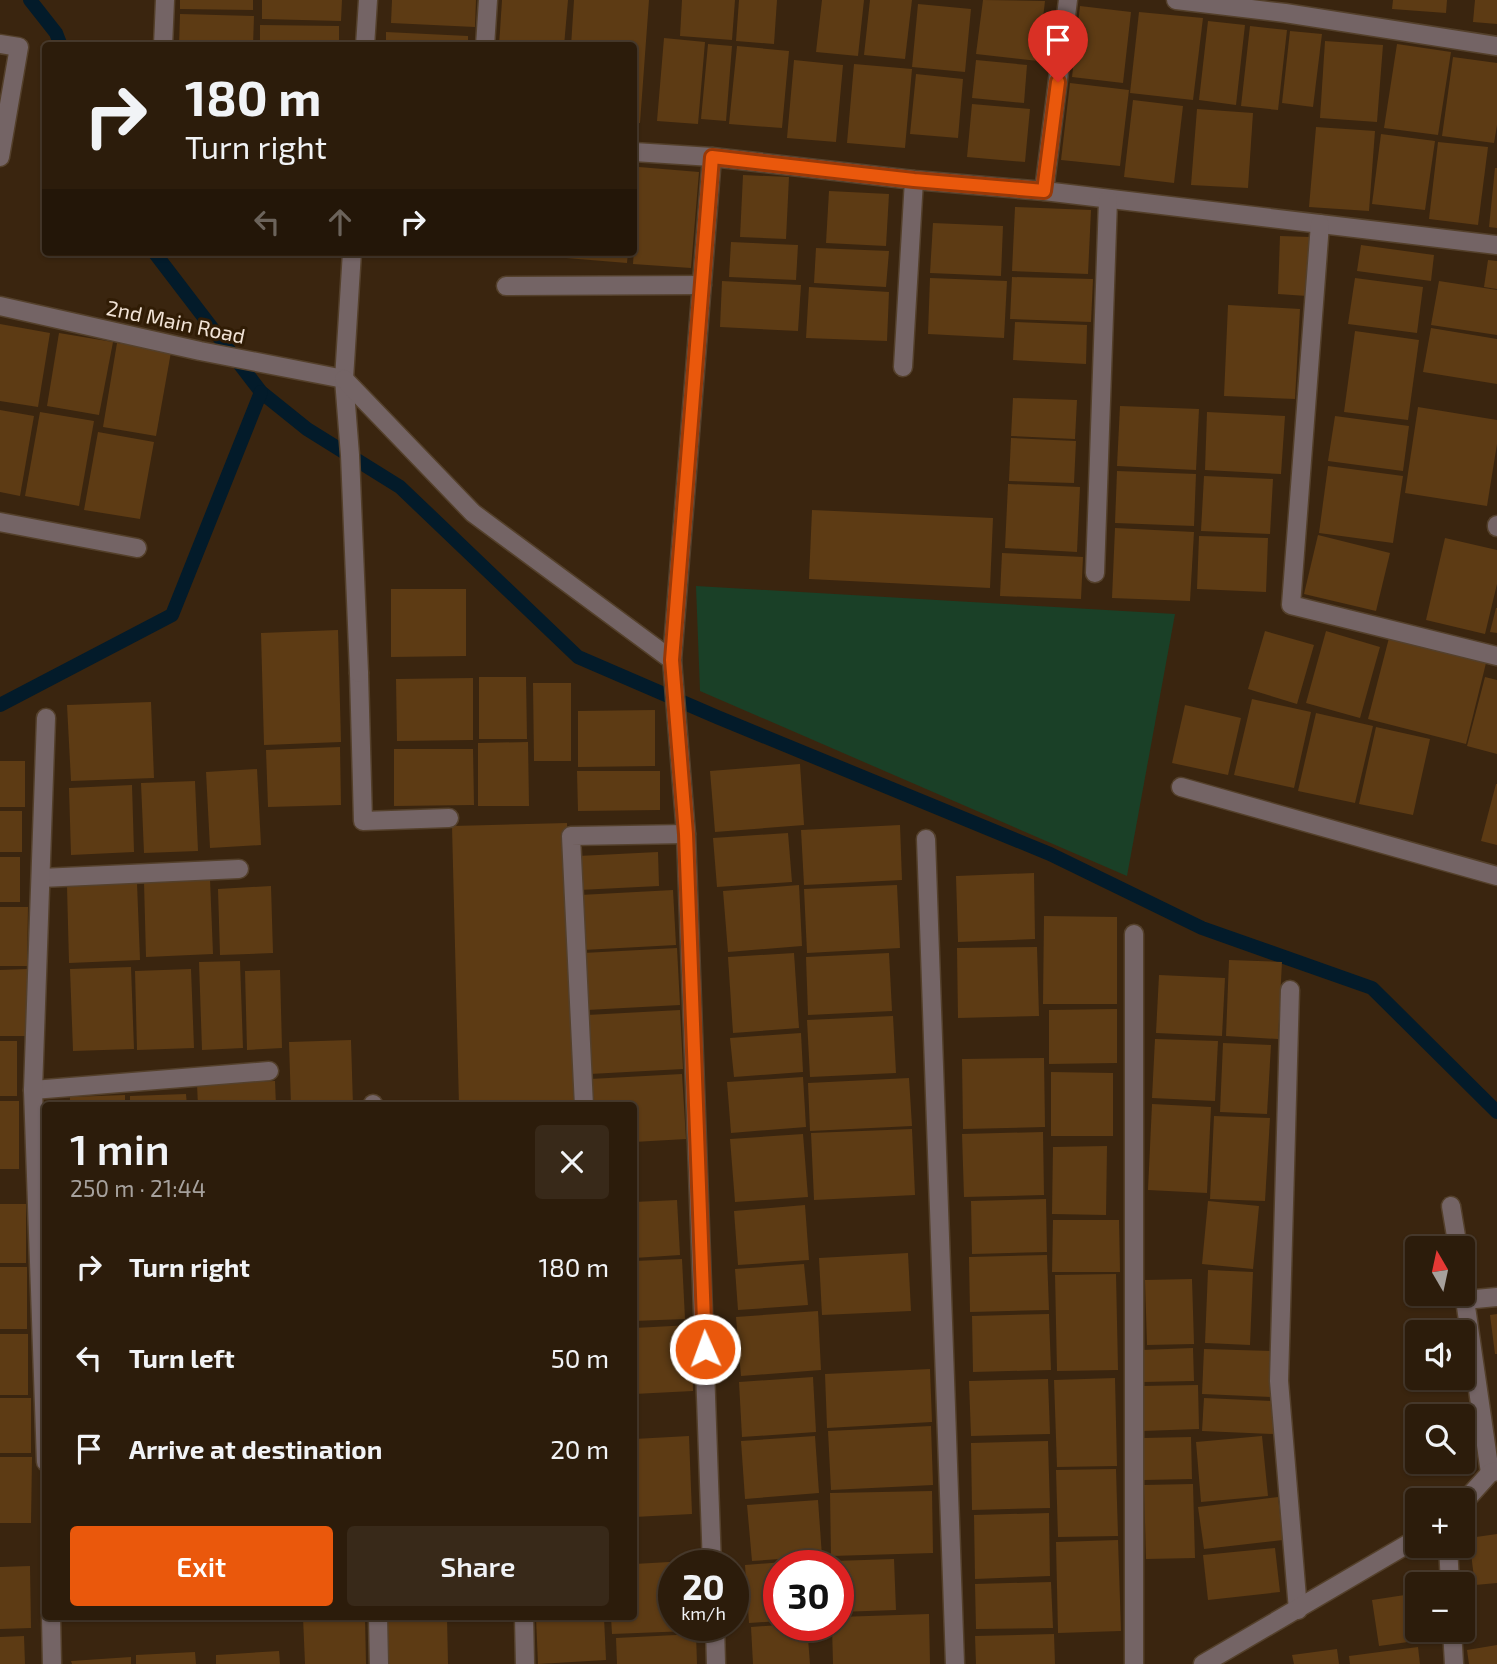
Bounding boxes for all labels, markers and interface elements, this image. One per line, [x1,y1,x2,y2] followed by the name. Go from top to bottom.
[1028,10,1088,82] pin
[1039,21,1077,59] icon: arrive
[185,67,321,126] text: 180 m
[70,70,161,161] icon: right
[185,127,327,165] text: Turn right
[248,203,286,241] icon: left
[321,203,359,241] icon: ahead
[394,203,432,241] icon: right
[104,294,248,348] street label: 2nd Main Road
[70,1123,170,1173] text: 1 min
[535,1125,609,1199] button: close
[70,1174,206,1202] text: 250 m · 21:44
[1405,1236,1475,1306] north arrow
[1405,1236,1475,1642] map controls
[70,1248,108,1286] icon: right
[129,1251,250,1282] text: Turn right
[539,1251,609,1282] text: 180 m
[668,1312,742,1386] position arrow
[1405,1320,1475,1390] button: sound
[70,1339,108,1377] icon: left
[129,1342,235,1373] text: Turn left
[551,1342,609,1373] text: 50 m
[1405,1404,1475,1474] button: search
[70,1430,108,1468] icon: arrive
[129,1433,382,1464] text: Arrive at destination
[550,1433,609,1464] text: 20 m
[1405,1488,1475,1558] button: +
[70,1526,333,1606] button: Exit
[347,1526,609,1606] button: Share
[763,1550,854,1641] speed limit sign: 30
[682,1565,725,1607] text: 20
[1405,1572,1475,1642] button: −
[681,1602,726,1624] text: km/h

